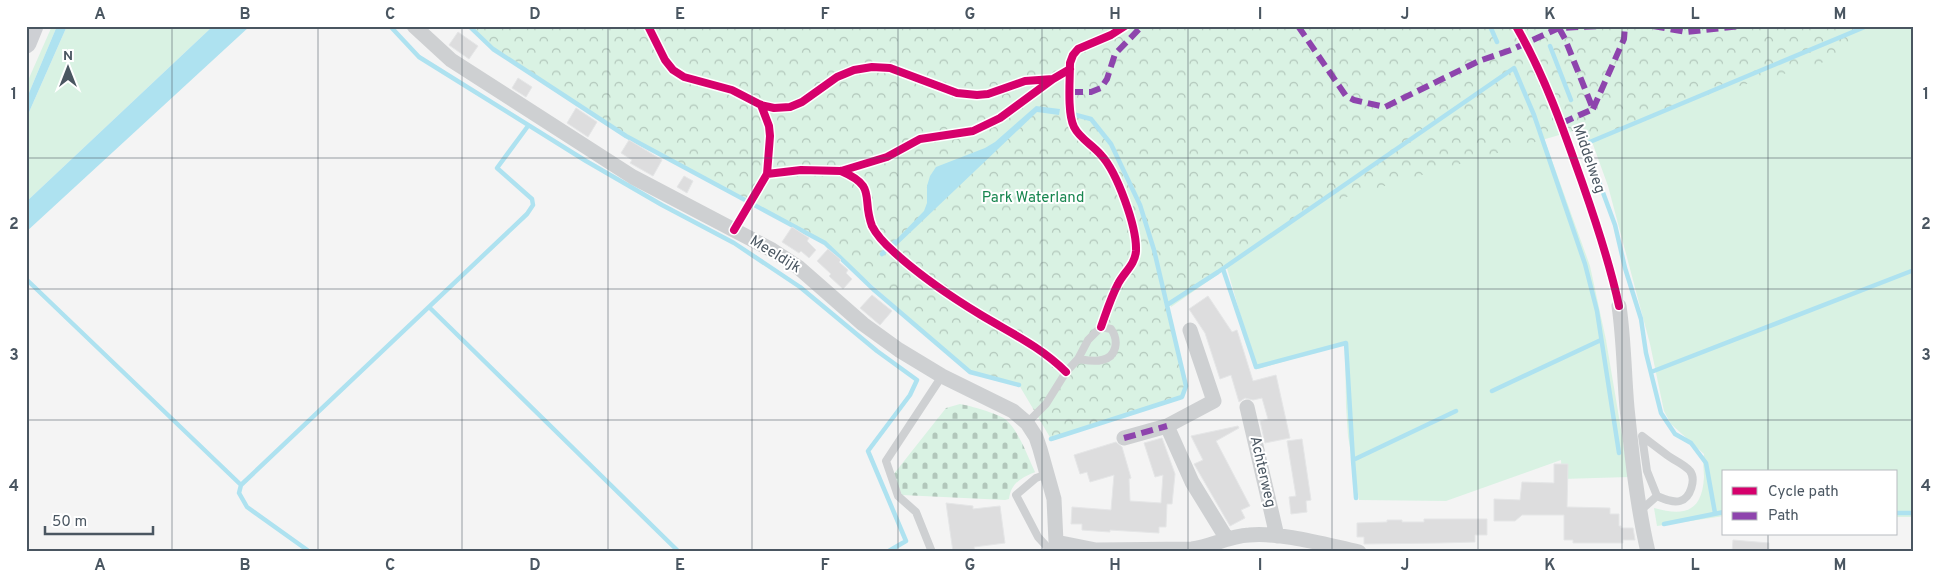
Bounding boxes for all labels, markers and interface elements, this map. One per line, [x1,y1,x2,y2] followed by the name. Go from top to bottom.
[94,5,106,25] text: A
[239,5,251,25] text: B
[385,5,395,25] text: C
[529,5,541,25] text: D
[675,5,685,25] text: E
[820,5,830,25] text: F
[965,5,975,25] text: G
[1109,5,1121,25] text: H
[1258,5,1262,25] text: I
[1401,5,1409,25] text: J
[1544,5,1556,25] text: K
[1690,5,1700,25] text: L
[1834,5,1846,25] text: M
[42,42,92,92] north arrow
[63,48,73,65] text: N
[11,85,17,105] text: 1
[1923,85,1929,105] text: 1
[1567,122,1609,196] street label: Middelweg
[982,189,1084,208] park label: Park Waterland
[9,215,19,235] text: 2
[1921,215,1931,235] text: 2
[746,232,804,278] street label: Meeldijk
[9,346,19,366] text: 3
[1921,346,1931,366] text: 3
[1245,434,1279,510] street label: Achterweg
[1722,470,1898,536] legend
[9,477,19,497] text: 4
[1921,477,1931,497] text: 4
[1768,483,1839,502] text: Cycle path
[45,503,152,535] scale bar
[1768,507,1799,526] text: Path
[52,513,87,532] text: 50 m
[94,556,106,576] text: A
[239,556,251,576] text: B
[385,556,395,576] text: C
[529,556,541,576] text: D
[675,556,685,576] text: E
[820,556,830,576] text: F
[965,556,975,576] text: G
[1109,556,1121,576] text: H
[1258,556,1262,576] text: I
[1401,556,1409,576] text: J
[1544,556,1556,576] text: K
[1690,556,1700,576] text: L
[1834,556,1846,576] text: M

